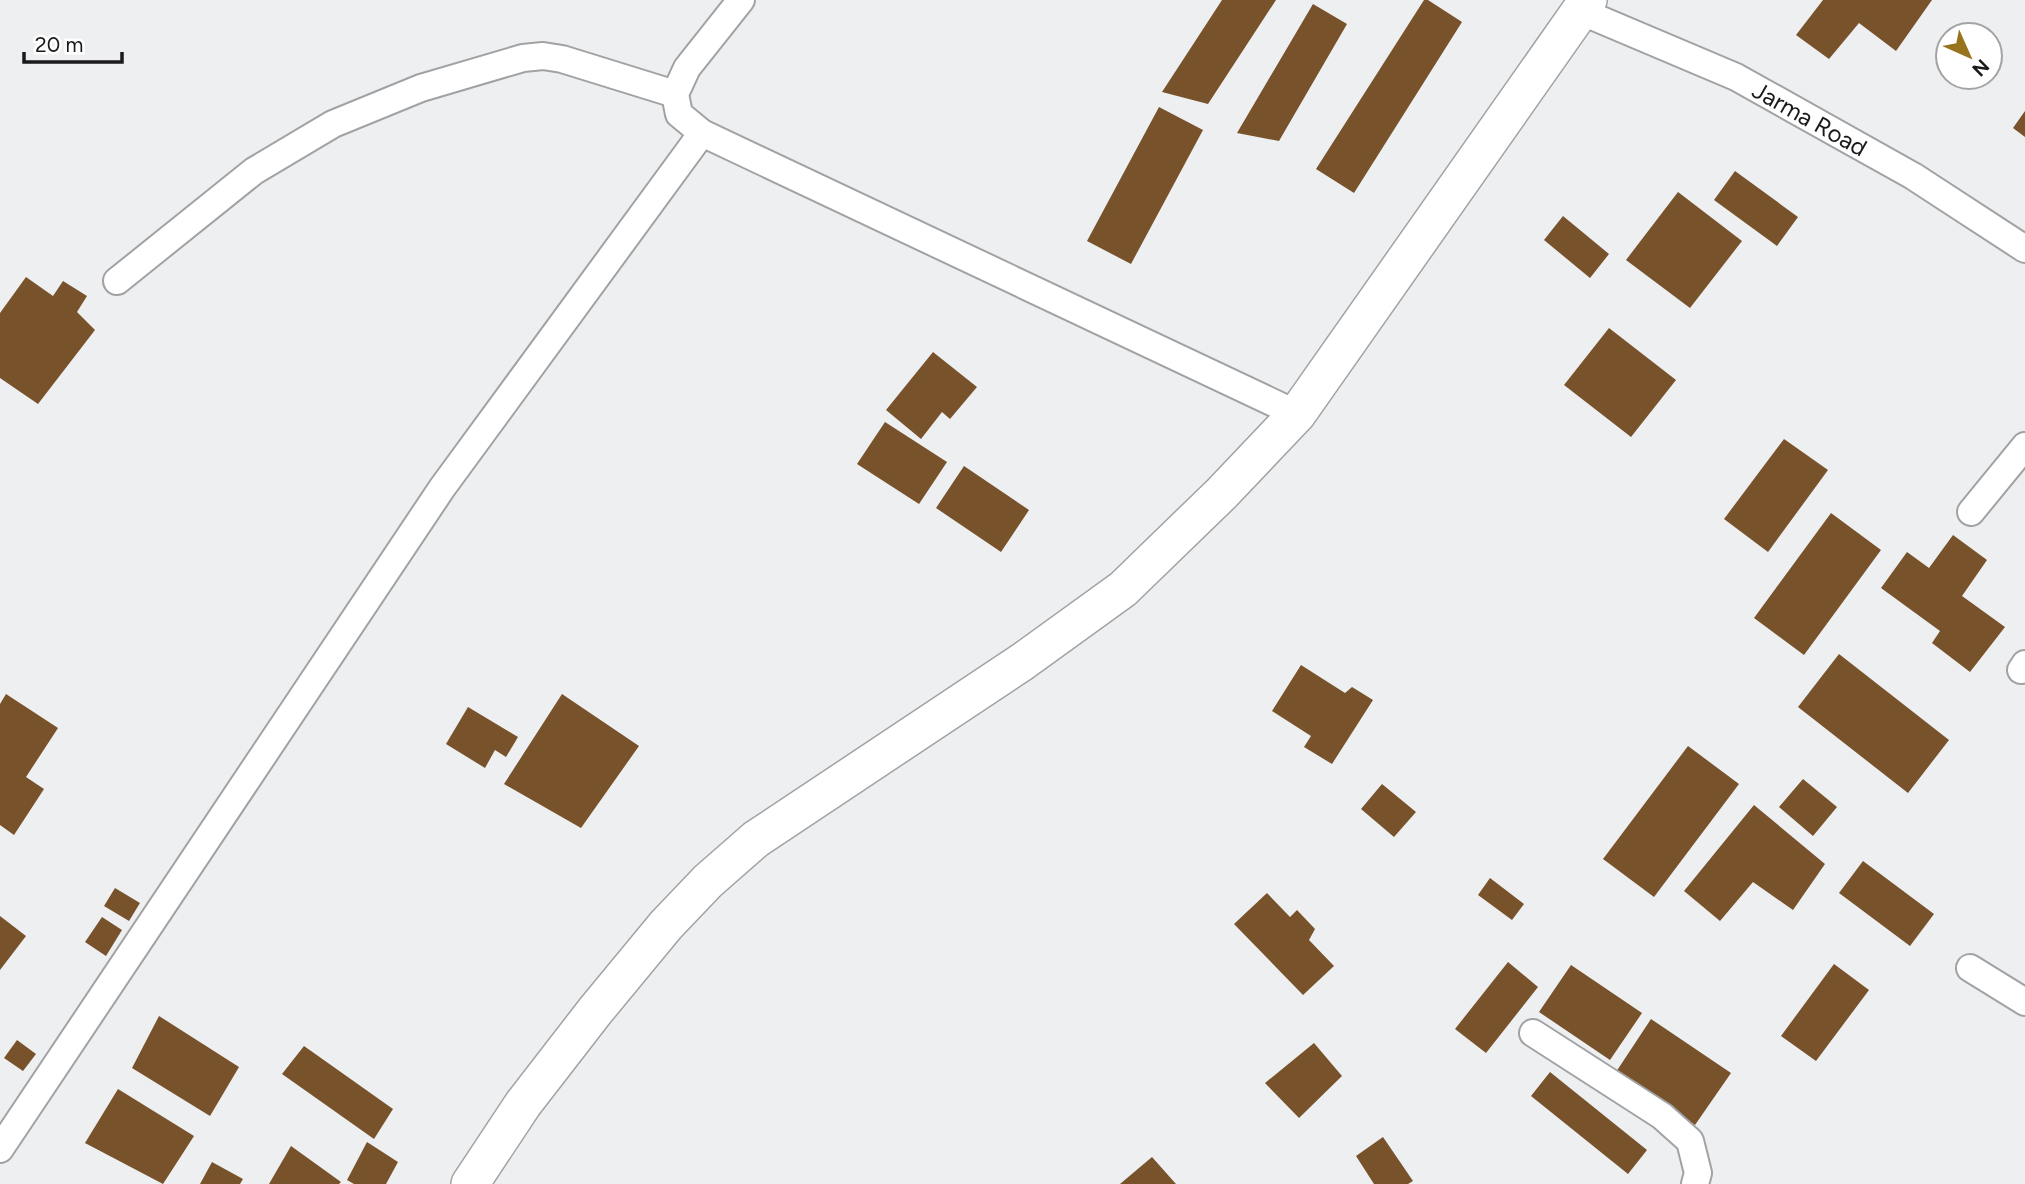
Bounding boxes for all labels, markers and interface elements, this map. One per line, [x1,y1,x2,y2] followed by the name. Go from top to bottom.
[24,21,122,65] scale bar
[1934,21,2004,91] north arrow
[35,32,83,57] text: 20 m
[1967,54,1994,81] text: N
[1747,75,1872,162] street label: Jarma Road

